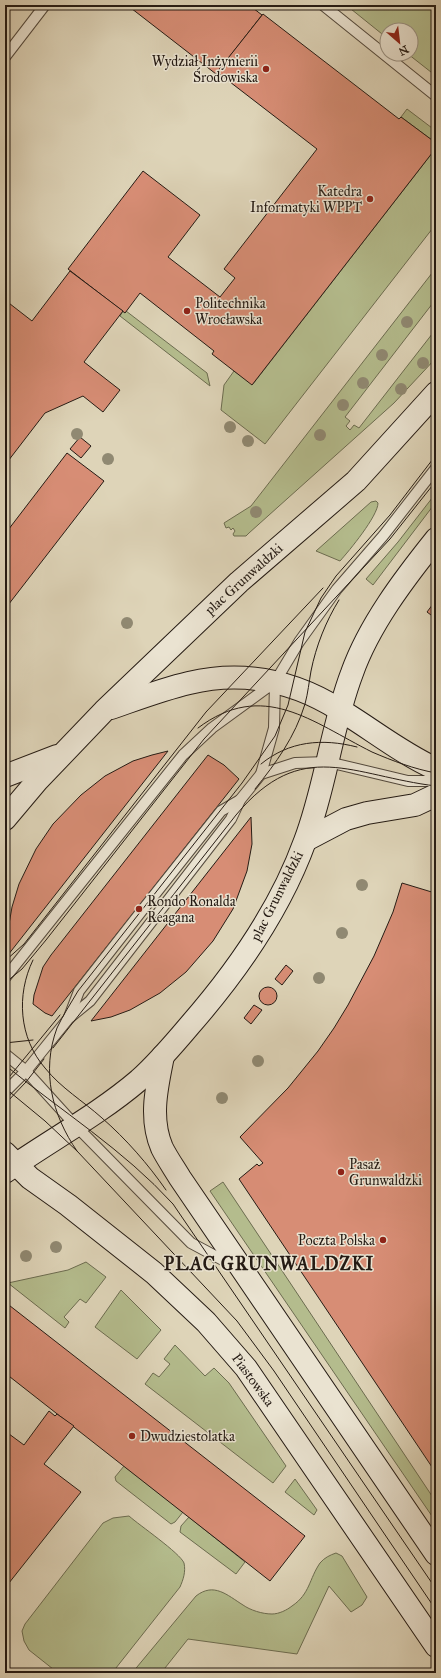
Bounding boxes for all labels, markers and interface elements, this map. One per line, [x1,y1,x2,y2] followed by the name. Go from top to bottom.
[379,22,419,62] north arrow
[396,42,411,59] text: N
[152,53,258,86] place label: Wydział Inżynierii Środowiska
[261,64,271,74] marker: Wydział Inżynierii Środowiska
[250,183,362,216] place label: Katedra Informatyki WPPT
[365,194,375,204] marker: Katedra Informatyki WPPT
[195,295,266,328] place label: Politechnika Wrocławska
[182,306,192,316] marker: Politechnika Wrocławska
[201,540,286,619] street label: plac Grunwaldzki
[247,848,307,945] street label: plac Grunwaldzki
[147,893,236,926] place label: Rondo Ronalda Reagana
[134,904,144,914] marker: Rondo Ronalda Reagana
[349,1156,422,1189] place label: Pasaż Grunwaldzki
[336,1167,346,1177] marker: Pasaż Grunwaldzki
[298,1232,375,1249] place label: Poczta Polska
[378,1235,388,1245] marker: Poczta Polska
[164,1253,374,1275] district label: PLAC GRUNWALDZKI
[228,1350,278,1410] street label: Piastowska
[140,1428,235,1445] place label: Dwudziestolatka
[127,1431,137,1441] marker: Dwudziestolatka

